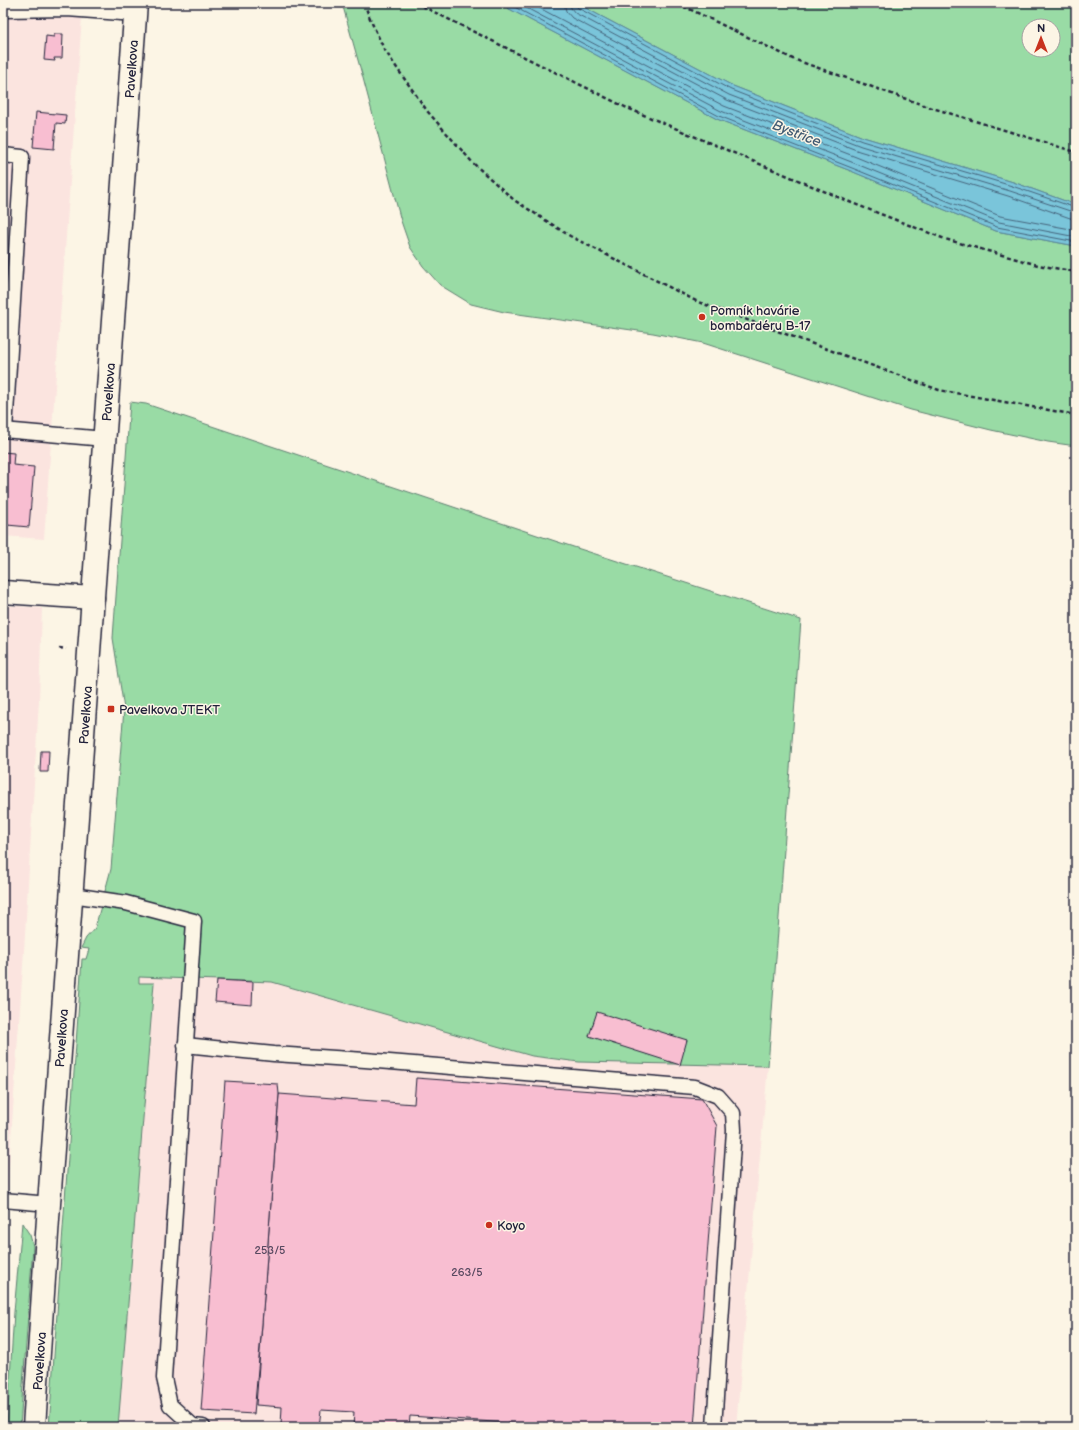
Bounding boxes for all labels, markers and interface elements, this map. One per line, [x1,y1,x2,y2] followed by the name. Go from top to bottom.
[1021,18,1061,58] north arrow
[1037,22,1045,35] text: N
[122,39,142,99] street label: Pavelkova
[770,116,824,150] water label: Bystřice
[710,303,811,334] place label: Pomník havárie bombardéru B-17
[697,312,707,322] marker: Pomník havárie bombardéru B-17
[99,362,119,422] street label: Pavelkova
[76,685,96,745] street label: Pavelkova
[119,702,220,718] place label: Pavelkova JTEKT
[106,704,116,714] marker: Pavelkova JTEKT
[52,1008,72,1068] street label: Pavelkova
[497,1218,525,1234] place label: Koyo
[484,1220,494,1230] marker: Koyo
[255,1244,285,1257] house number: 253/5
[451,1266,483,1279] house number: 263/5
[30,1331,50,1391] street label: Pavelkova

